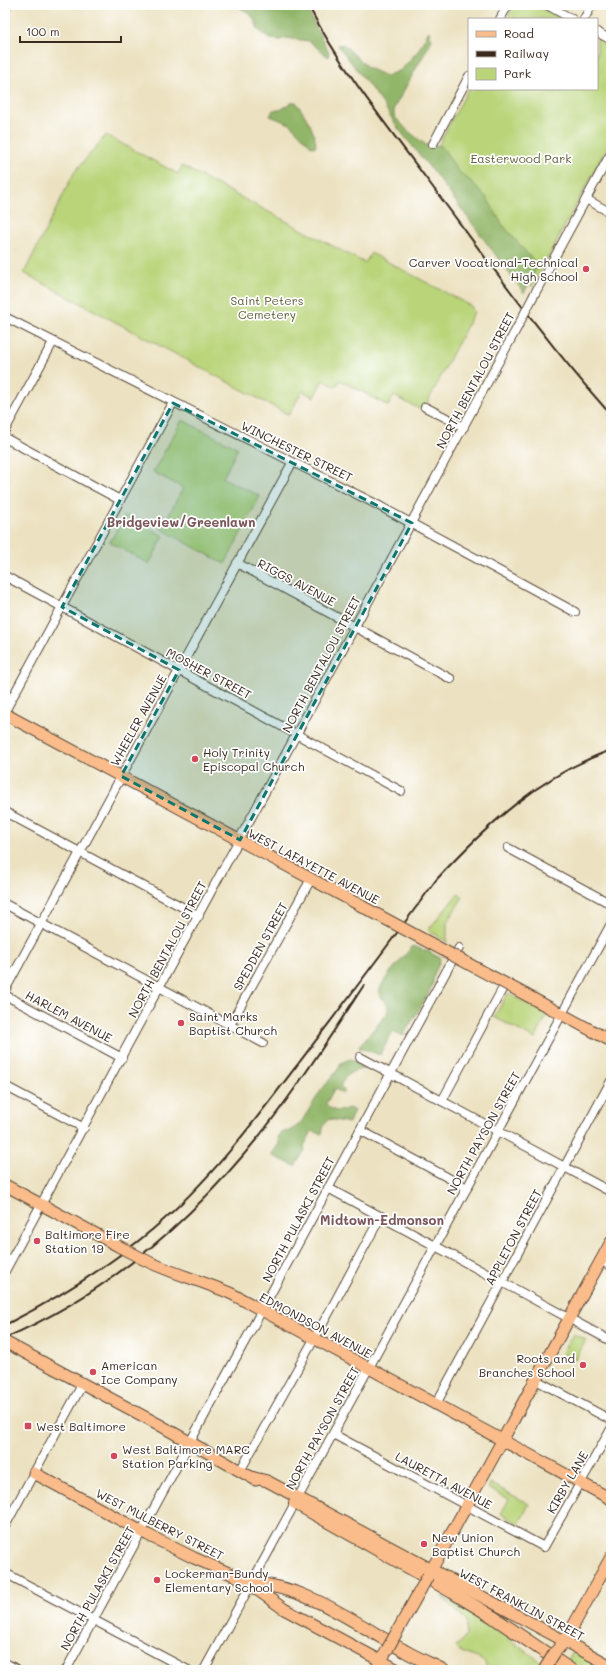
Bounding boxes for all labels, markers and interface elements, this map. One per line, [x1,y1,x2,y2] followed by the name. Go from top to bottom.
[20,18,121,44] scale bar
[468,18,598,90] legend
[26,23,60,39] text: 100 m
[504,25,534,41] text: Road
[504,45,549,61] text: Railway
[504,65,531,81] text: Park
[470,150,572,166] park label: Easterwood Park
[409,254,578,284] place label: Carver Vocational-Technical High School
[581,264,591,274] marker: Carver Vocational-Technical High School
[231,292,304,322] park label: Saint Peters Cemetery
[432,309,518,451] street label: NORTH BENTALOU STREET
[239,417,356,485] street label: WINCHESTER STREET
[106,513,256,530] district label: Bridgeview/Greenlawn
[255,555,339,609] street label: RIGGS AVENUE
[278,593,364,735] street label: NORTH BENTALOU STREET
[164,644,255,702] street label: MOSHER STREET
[106,671,170,769] street label: WHEELER AVENUE
[203,744,305,774] place label: Holy Trinity Episcopal Church
[190,754,200,764] marker: Holy Trinity Episcopal Church
[246,825,383,908] street label: WEST LAFAYETTE AVENUE
[124,878,210,1020] street label: NORTH BENTALOU STREET
[229,899,291,993] street label: SPEDDEN STREET
[23,986,115,1046] street label: HARLEM AVENUE
[189,1008,277,1038] place label: Saint Marks Baptist Church
[176,1018,186,1028] marker: Saint Marks Baptist Church
[443,1068,524,1197] street label: NORTH PAYSON STREET
[258,1153,338,1284] street label: NORTH PULASKI STREET
[481,1186,545,1288] street label: APPLETON STREET
[320,1211,444,1228] district label: Midtown-Edmonson
[45,1226,130,1256] place label: Baltimore Fire Station 19
[32,1236,42,1246] marker: Baltimore Fire Station 19
[257,1289,375,1361] street label: EDMONDSON AVENUE
[479,1350,575,1380] place label: Roots and Branches School
[101,1357,178,1387] place label: American Ice Company
[578,1360,588,1370] marker: Roots and Branches School
[282,1363,363,1492] street label: NORTH PAYSON STREET
[88,1367,98,1377] marker: American Ice Company
[36,1418,126,1434] place label: West Baltimore
[23,1421,33,1431] marker: West Baltimore
[122,1441,250,1471] place label: West Baltimore MARC Station Parking
[393,1448,495,1512] street label: LAURETTA AVENUE
[543,1448,591,1516] street label: KIRBY LANE
[109,1451,119,1461] marker: West Baltimore MARC Station Parking
[93,1485,227,1563] street label: WEST MULBERRY STREET
[56,1523,138,1653] street label: NORTH PULASKI STREET
[432,1529,520,1559] place label: New Union Baptist Church
[419,1539,429,1549] marker: New Union Baptist Church
[457,1564,588,1644] street label: WEST FRANKLIN STREET
[165,1565,273,1595] place label: Lockerman-Bundy Elementary School
[152,1575,162,1585] marker: Lockerman-Bundy Elementary School

